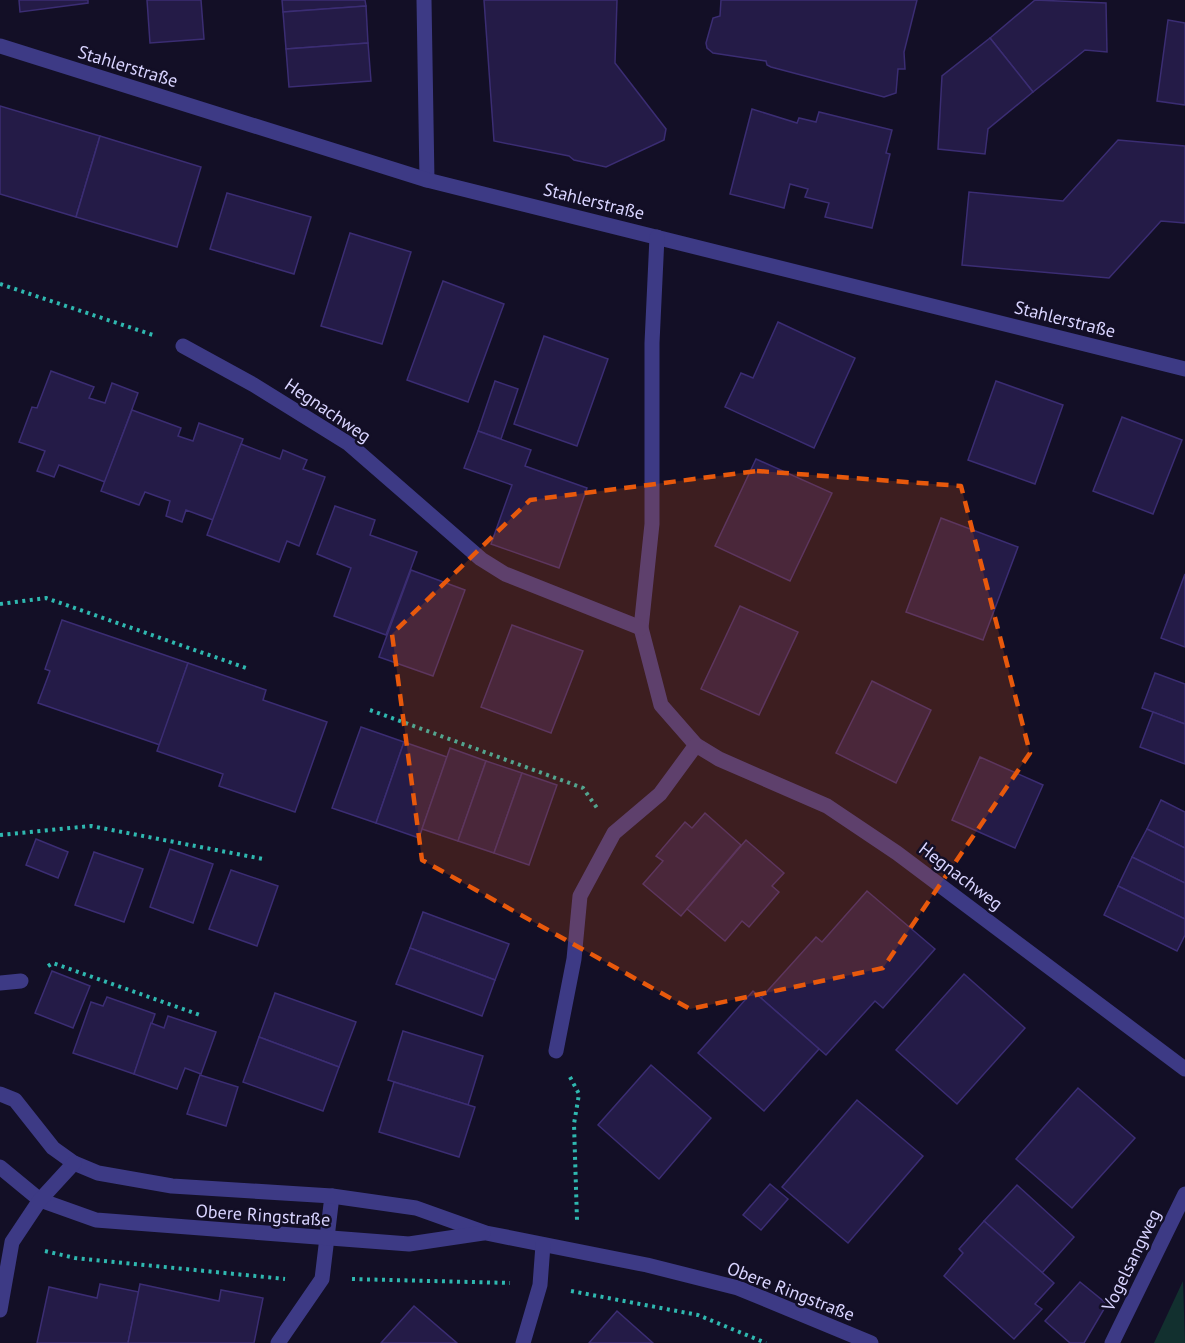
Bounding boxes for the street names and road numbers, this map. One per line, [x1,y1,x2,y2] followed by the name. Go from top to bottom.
[75,40,181,92] street label: Stahlerstraße
[541,177,647,225] street label: Stahlerstraße
[1012,295,1118,343] street label: Stahlerstraße
[280,373,376,447] street label: Hegnachweg
[915,837,1007,915] street label: Hegnachweg
[195,1199,331,1231] street label: Obere Ringstraße
[1096,1205,1166,1316] street label: Vogelsangweg
[724,1256,858,1326] street label: Obere Ringstraße

